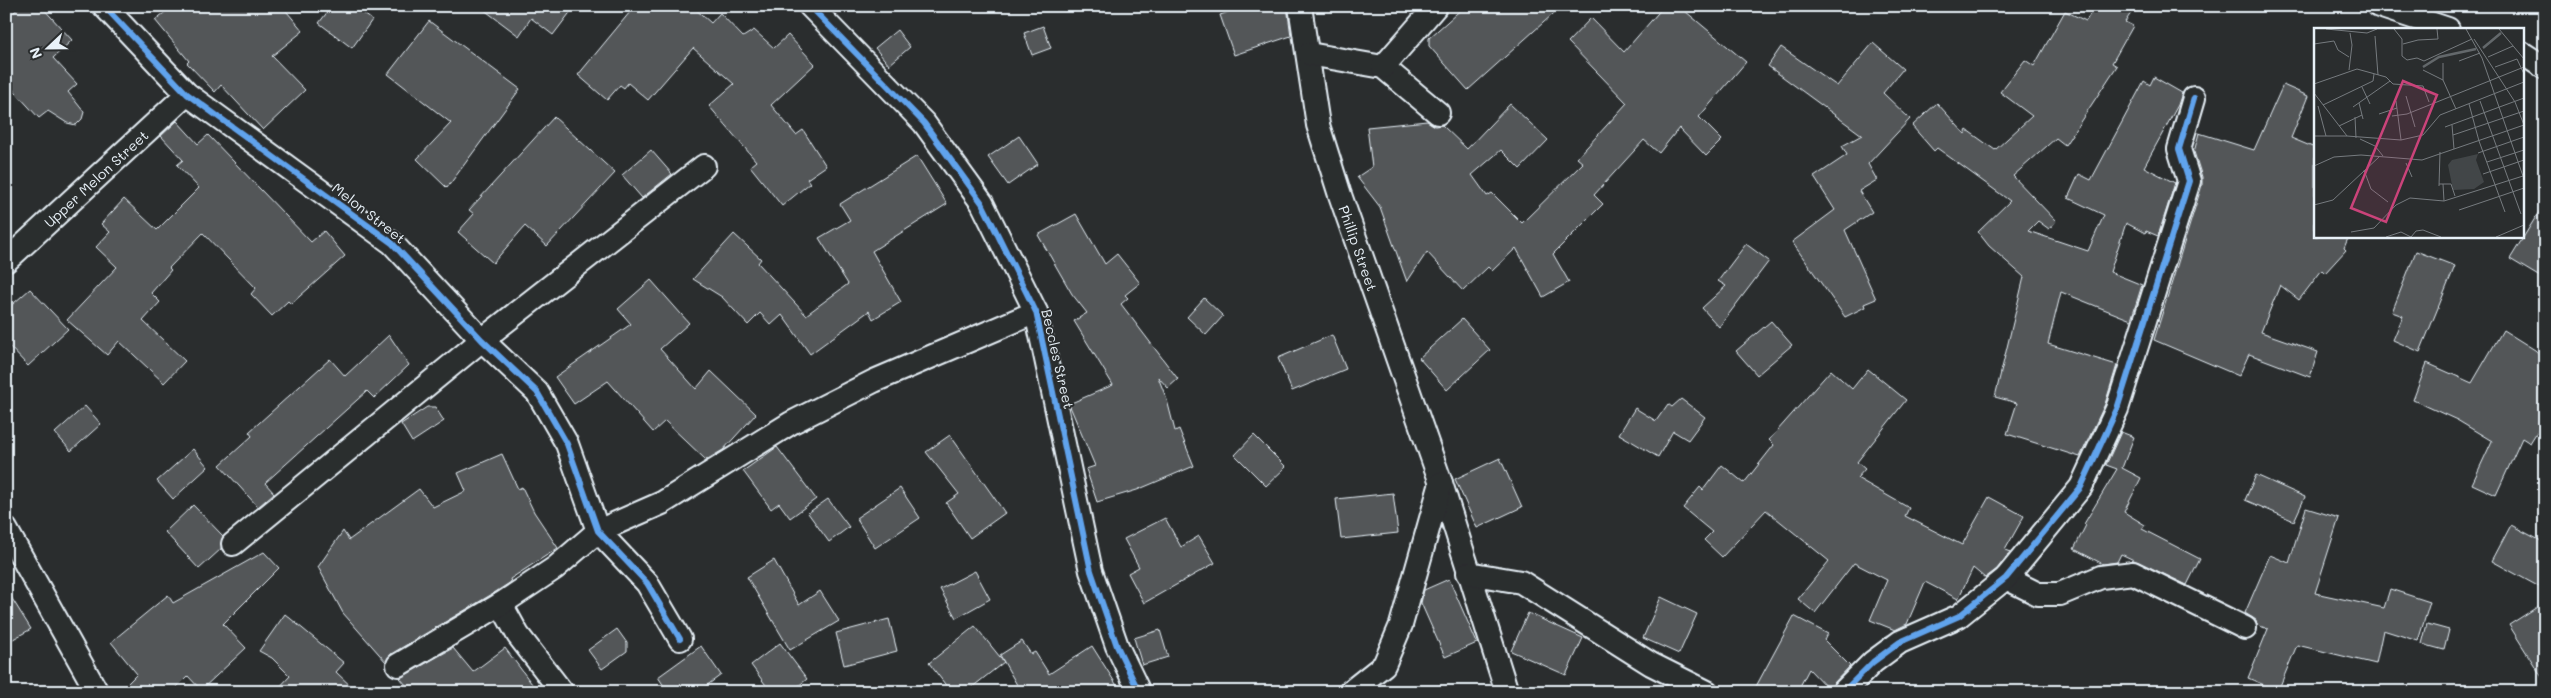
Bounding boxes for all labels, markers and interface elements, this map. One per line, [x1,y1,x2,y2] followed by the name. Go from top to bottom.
[22,22,72,72] north arrow
[2314,28,2524,238] inset map
[25,45,46,62] text: N
[39,125,152,231] street label: Upper Melon Street
[328,178,410,248] street label: Melon Street
[1335,203,1382,294] street label: Phillip Street
[1037,307,1079,411] street label: Beccles Street

